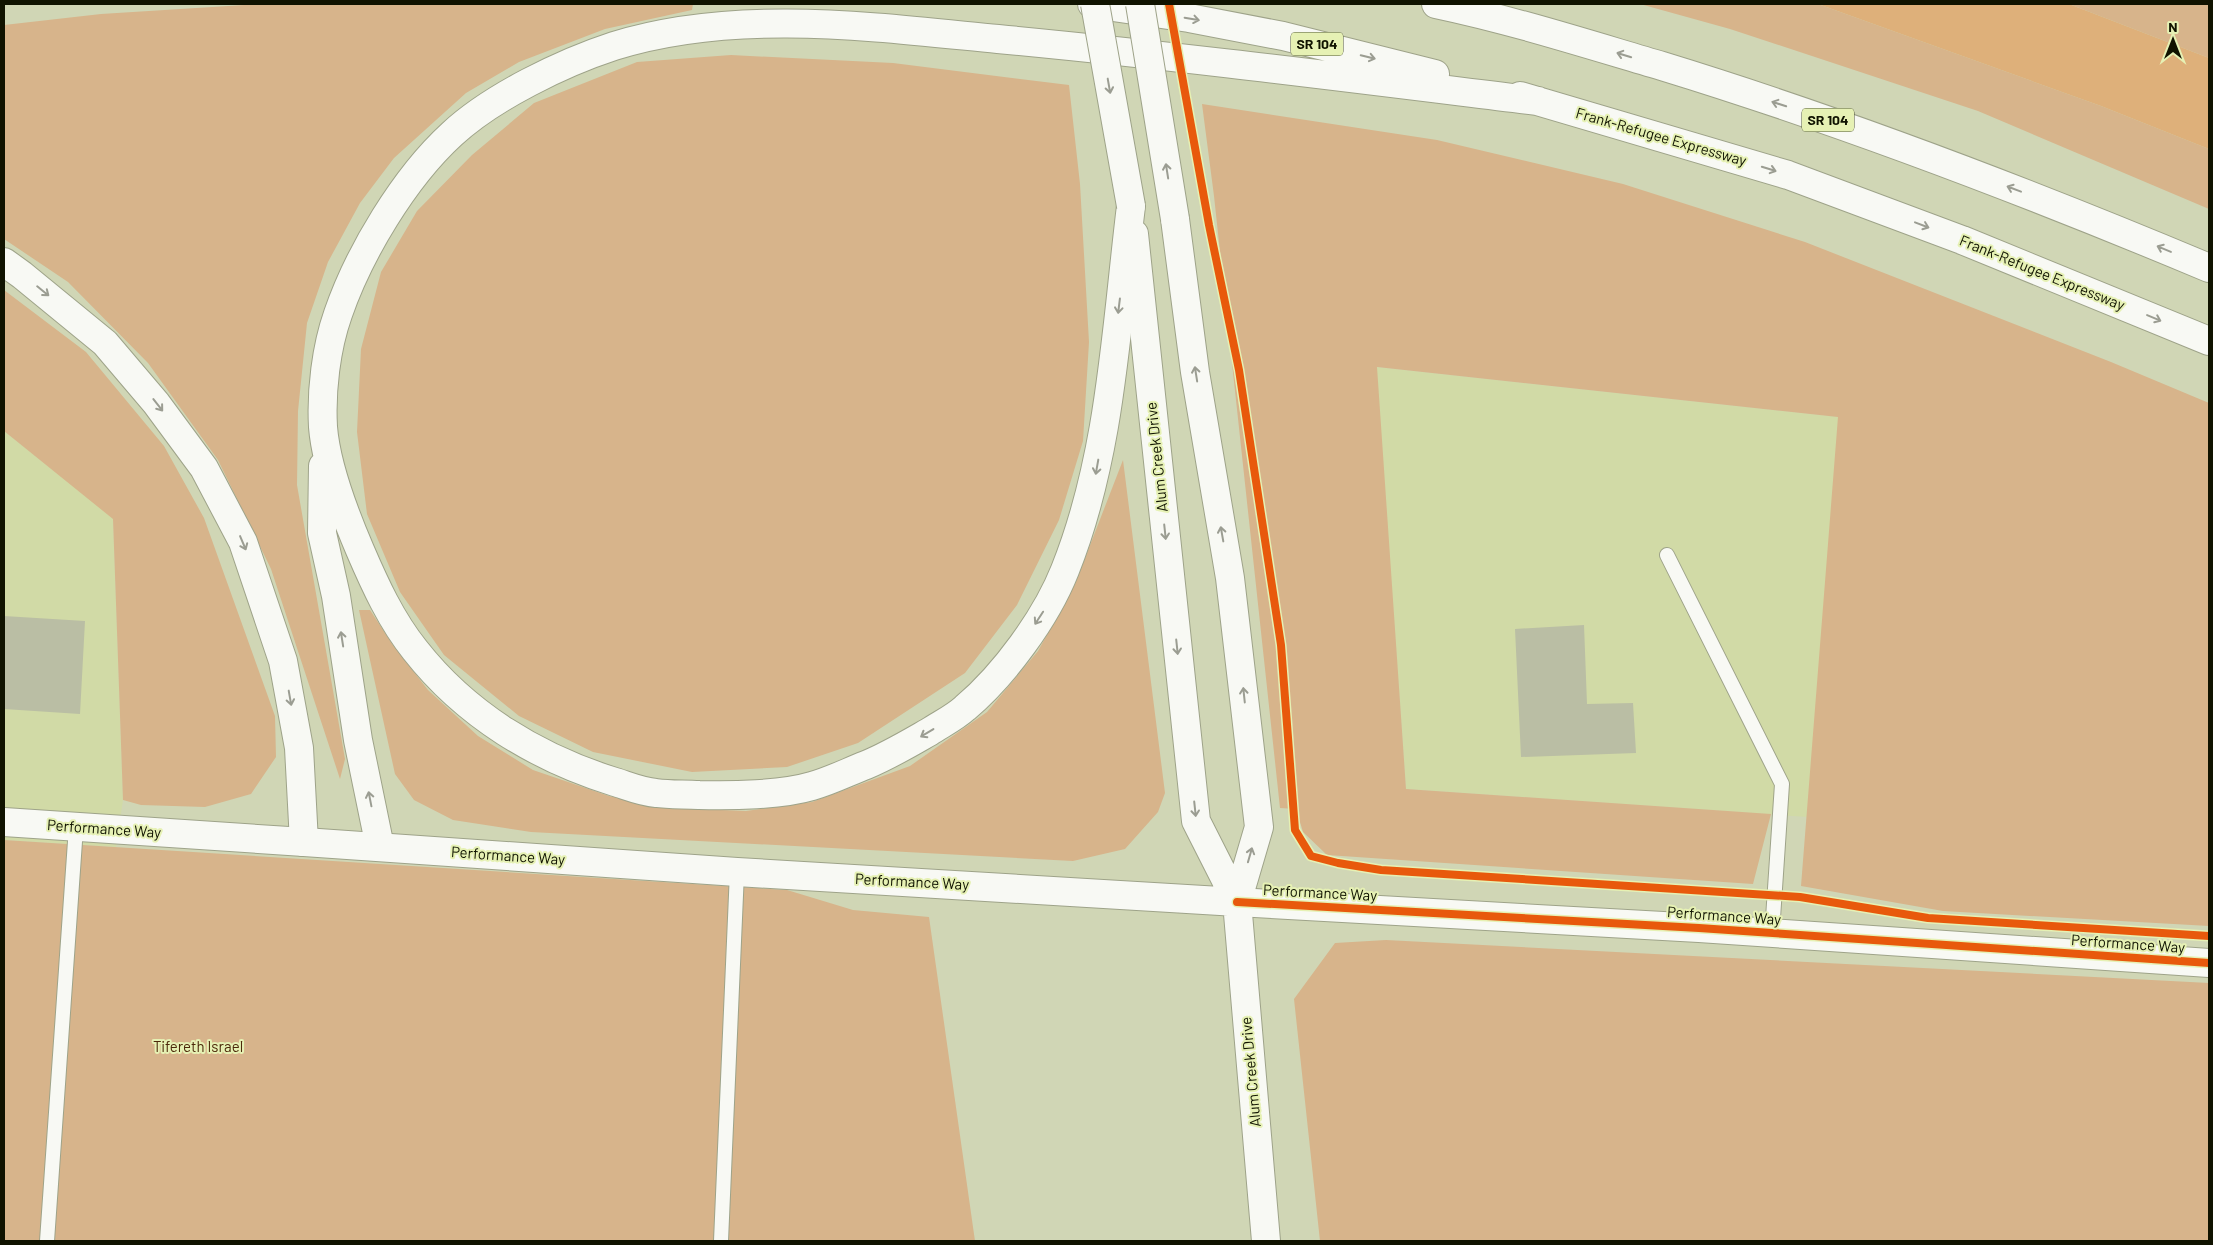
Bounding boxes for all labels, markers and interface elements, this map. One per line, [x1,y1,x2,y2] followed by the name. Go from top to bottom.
[1183,15,1199,25] one-way arrow
[2148,15,2198,65] north arrow
[2168,18,2178,35] text: N
[1291,33,1343,56] road number: SR 104
[1616,49,1632,59] one-way arrow
[1359,53,1375,62] one-way arrow
[1104,78,1114,94] one-way arrow
[1771,98,1787,108] one-way arrow
[1574,103,1749,169] street label: Frank-Refugee Expressway
[1802,108,1854,132] road number: SR 104
[1162,163,1172,179] one-way arrow
[1761,165,1777,175] one-way arrow
[2006,183,2021,192] one-way arrow
[1914,221,1929,230] one-way arrow
[1957,231,2128,314] street label: Frank-Refugee Expressway
[2157,244,2172,254] one-way arrow
[36,286,49,297] one-way arrow
[1114,298,1124,314] one-way arrow
[2146,314,2161,324] one-way arrow
[1191,366,1201,382] one-way arrow
[152,398,163,411] one-way arrow
[1141,401,1171,513] street label: Alum Creek Drive
[1091,459,1101,475] one-way arrow
[1160,524,1170,540] one-way arrow
[1217,526,1227,542] one-way arrow
[238,535,248,550] one-way arrow
[1034,611,1044,625] one-way arrow
[337,631,347,647] one-way arrow
[1173,639,1182,655] one-way arrow
[1239,687,1249,703] one-way arrow
[285,690,295,706] one-way arrow
[920,728,934,738] one-way arrow
[365,792,374,808] one-way arrow
[1190,800,1199,816] one-way arrow
[46,815,162,841] street label: Performance Way
[450,842,566,868] street label: Performance Way
[1246,848,1256,864] one-way arrow
[855,869,970,893] street label: Performance Way
[1263,880,1378,904] street label: Performance Way
[1666,902,1782,928] street label: Performance Way
[2070,930,2186,956] street label: Performance Way
[1236,1016,1264,1128] street label: Alum Creek Drive
[153,1037,243,1055] park label: Tifereth Israel

